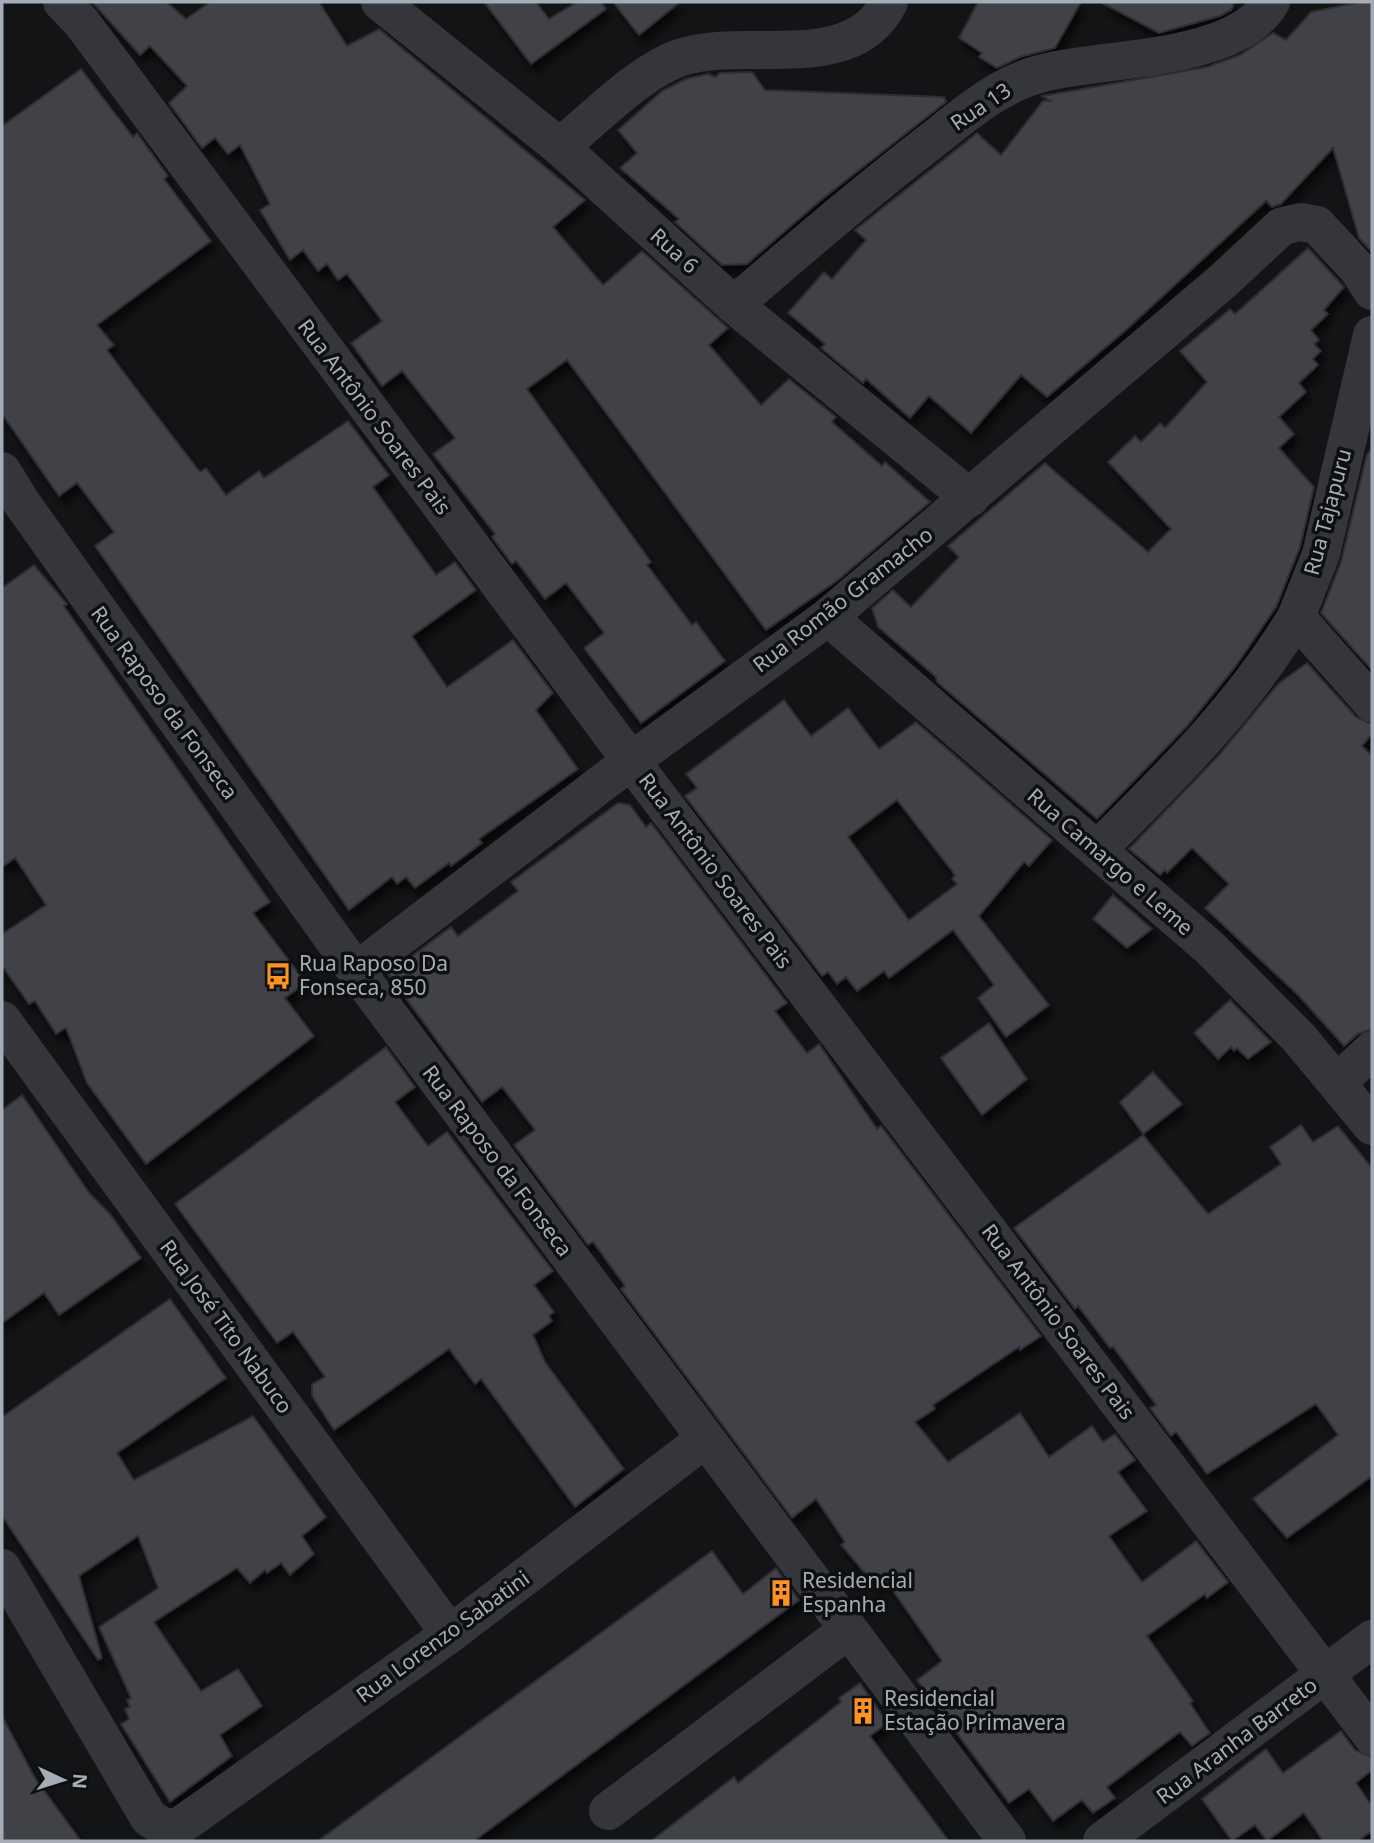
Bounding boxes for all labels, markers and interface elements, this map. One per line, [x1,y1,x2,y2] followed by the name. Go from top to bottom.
[945,76,1016,137] street label: Rua 13
[645,221,705,279] street label: Rua 6
[292,313,458,520] street label: Rua Antônio Soares Pais
[1297,445,1357,578] street label: Rua Tajapuru
[747,520,938,678] street label: Rua Romão Gramacho
[85,600,244,805] street label: Rua Raposo da Fonseca
[633,767,799,974] street label: Rua Antônio Soares Pais
[1022,781,1199,941] street label: Rua Camargo e Leme
[299,949,448,1001] place label: Rua Raposo Da Fonseca, 850
[263,961,293,991] bus stop icon: Rua Raposo Da Fonseca, 850
[417,1059,579,1262] street label: Rua Raposo da Fonseca
[976,1218,1142,1425] street label: Rua Antônio Soares Pais
[154,1234,299,1419] street label: Rua José Tito Nabuco
[350,1564,535,1709] street label: Rua Lorenzo Sabatini
[802,1566,913,1618] place label: Residencial Espanha
[766,1578,796,1608] building icon: Residencial Espanha
[1150,1671,1322,1810] street label: Rua Aranha Barreto
[884,1684,1066,1736] place label: Residencial Estação Primavera
[848,1696,878,1726] building icon: Residencial Estação Primavera
[28,1745,98,1815] north arrow
[66,1773,93,1790] text: N

